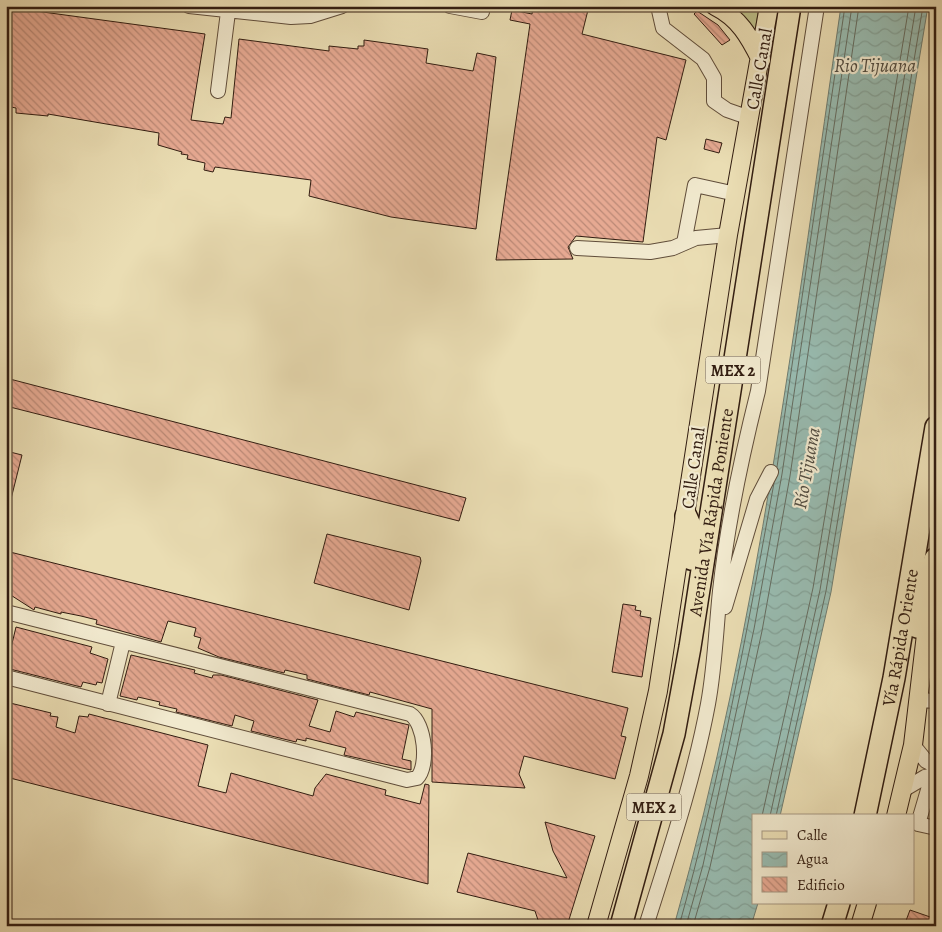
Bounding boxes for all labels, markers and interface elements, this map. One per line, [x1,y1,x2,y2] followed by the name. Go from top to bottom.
[740,26,778,112] street label: Calle Canal
[834,53,916,79] water label: Rio Tijuana
[706,356,760,384] road number: MEX 2
[683,407,739,619] street label: Avenida Vía Rápida Poniente
[675,425,711,510] street label: Calle Canal
[787,425,827,511] water label: Río Tijuana
[876,567,924,709] street label: Vía Rápida Oriente
[626,794,682,820] road number: MEX 2
[752,814,914,904] legend
[797,825,828,845] text: Calle
[796,849,828,869] text: Agua
[797,875,845,895] text: Edificio

